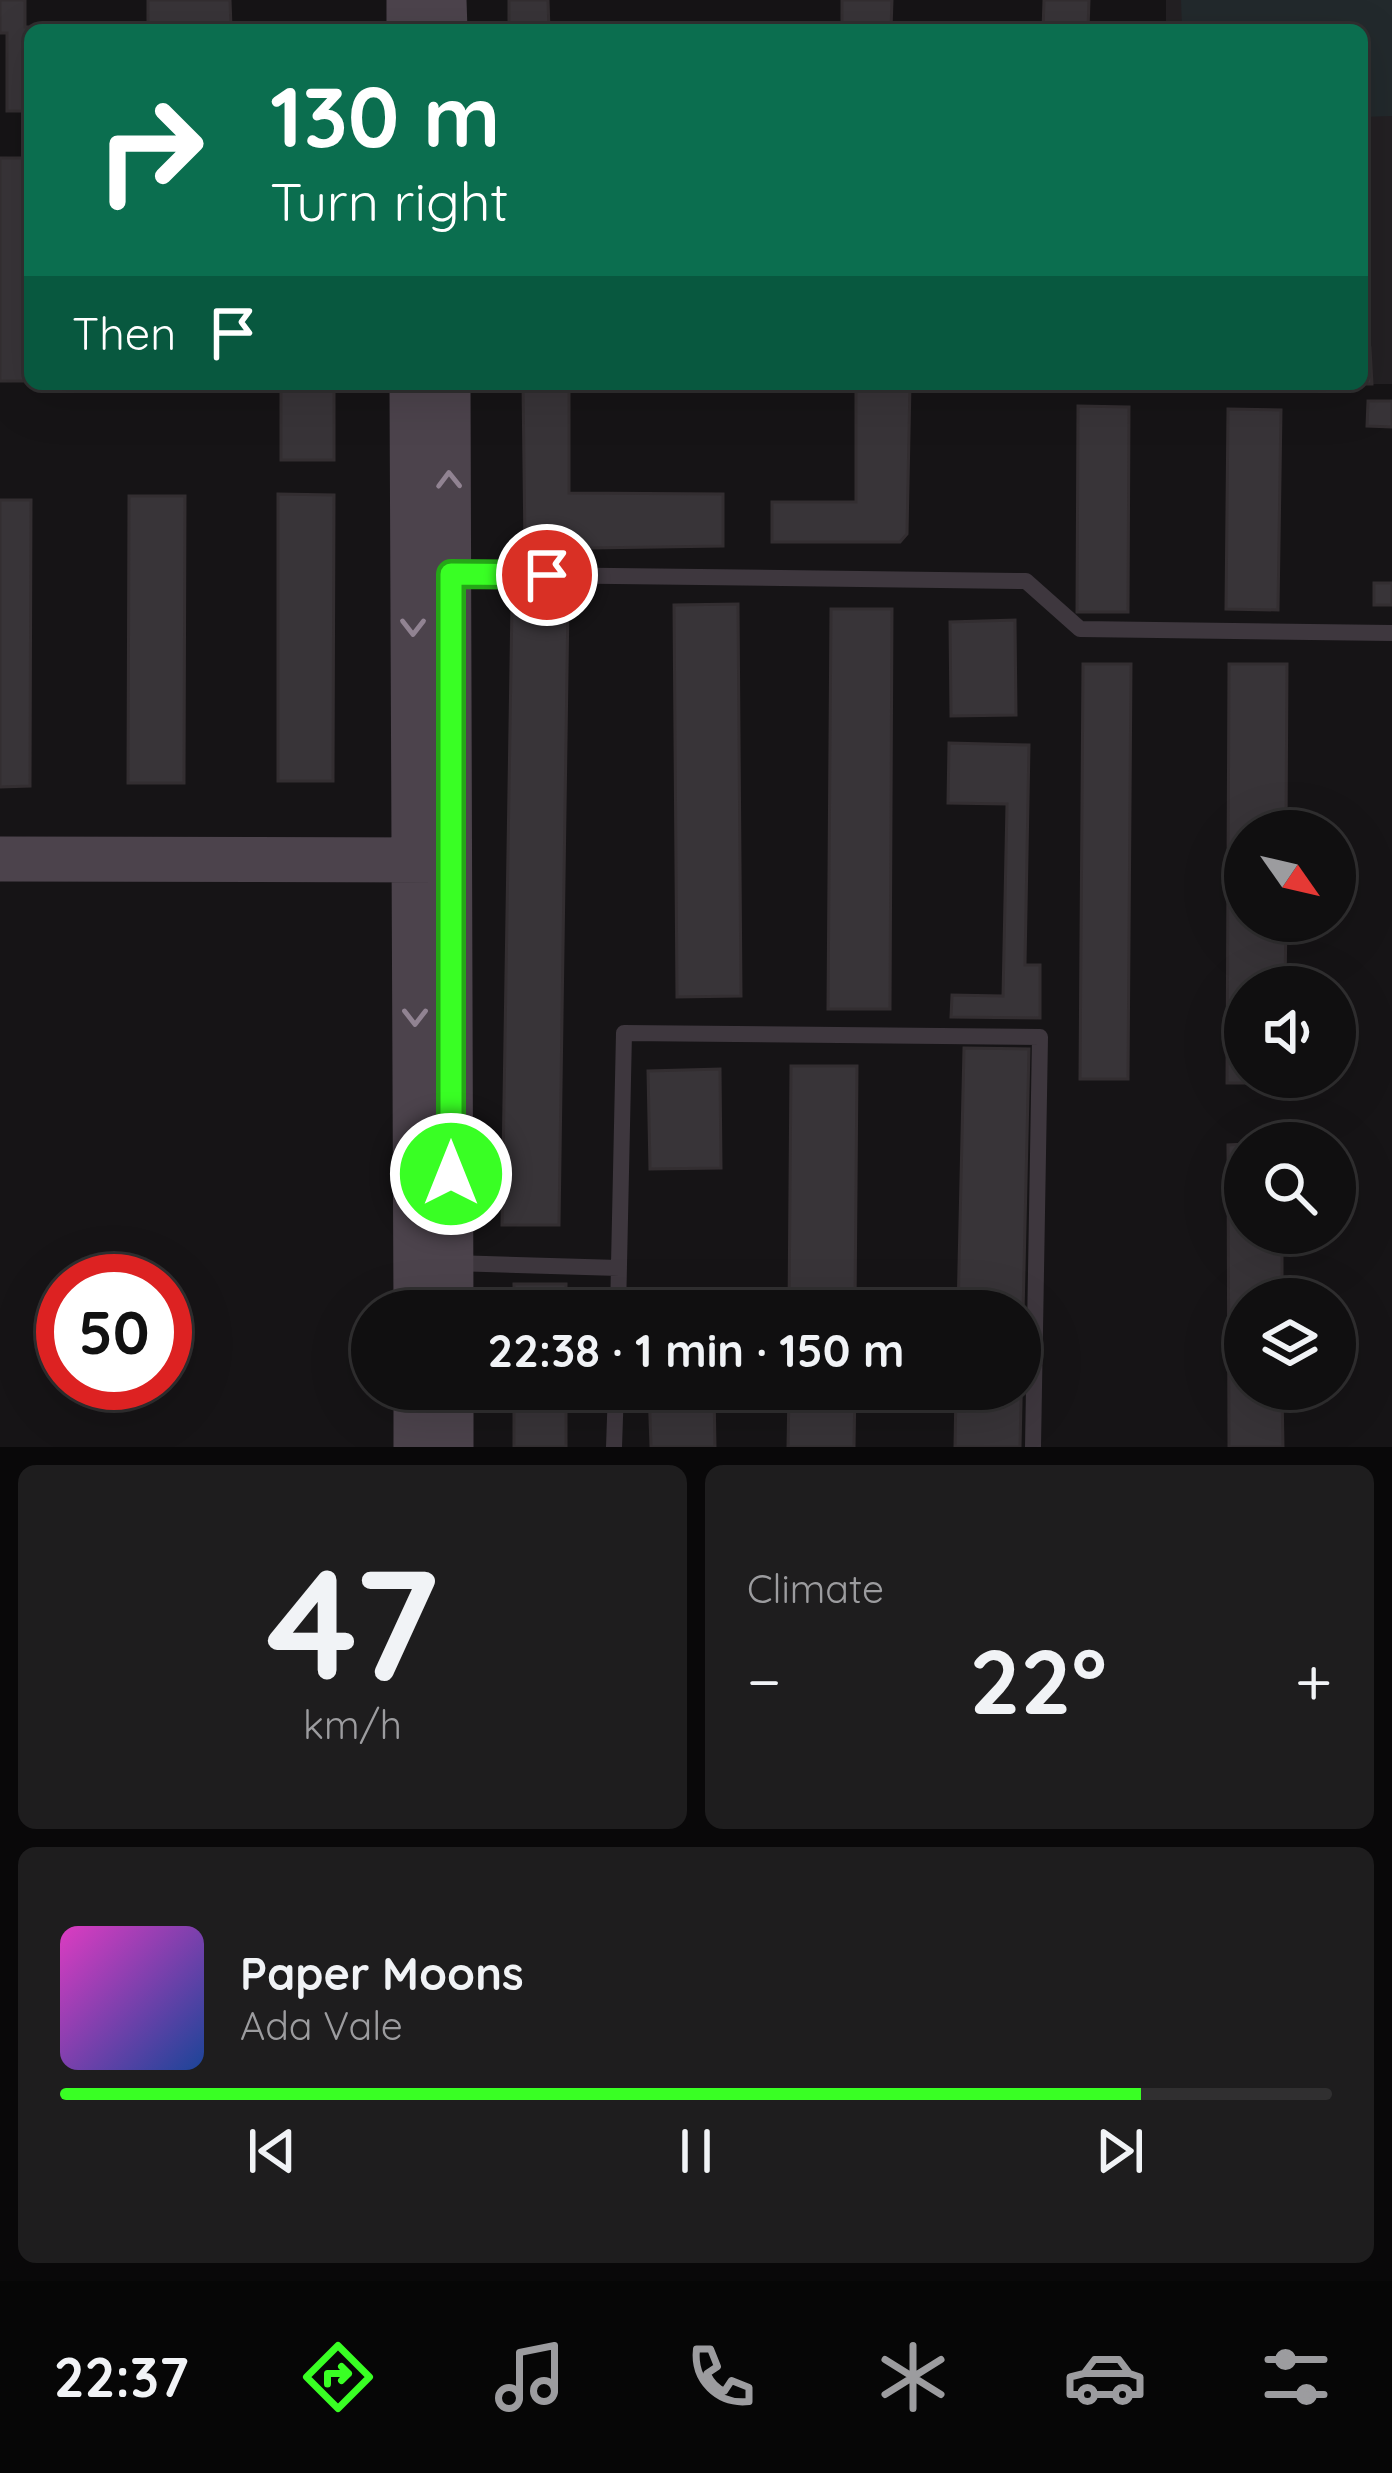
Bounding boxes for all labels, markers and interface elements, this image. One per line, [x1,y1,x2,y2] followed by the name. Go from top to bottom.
[270,63,500,168] text: 130 m
[72,72,228,228] icon: right
[270,167,509,235] text: Turn right
[200,300,266,366] icon: arrive
[72,305,176,361] text: Then
[437,470,463,489] one-way arrow
[496,524,598,626] pin
[514,542,580,608] icon: arrive
[400,619,426,637] one-way arrow
[1224,810,1356,942] north arrow
[1224,810,1356,1410] map controls
[1224,966,1356,1098] button: sound
[402,1009,428,1027] one-way arrow
[388,1111,514,1237] position arrow
[1224,1122,1356,1254] button: search
[36,1254,192,1410] speed limit sign: 50
[1224,1278,1356,1410] button: layers
[488,1322,904,1378] text: 22:38 · 1 min · 150 m
[266,1524,439,1719] text: 47
[747,1564,884,1613] text: Climate
[969,1624,1107,1737] text: 22°
[747,1639,781,1722] text: −
[1295,1639,1332,1722] text: +
[303,1700,402,1749] text: km/h
[240,1945,524,2001] text: Paper Moons
[240,2001,403,2050] text: Ada Vale
[239,2118,305,2184] icon: previous
[663,2118,729,2184] icon: pause
[1087,2118,1153,2184] icon: next
[296,2335,380,2419] icon: directions
[488,2335,572,2419] icon: music
[679,2335,763,2419] icon: phone
[871,2335,955,2419] icon: climate
[1063,2335,1147,2419] icon: car
[1254,2335,1338,2419] icon: filters
[54,2343,189,2411] text: 22:37

